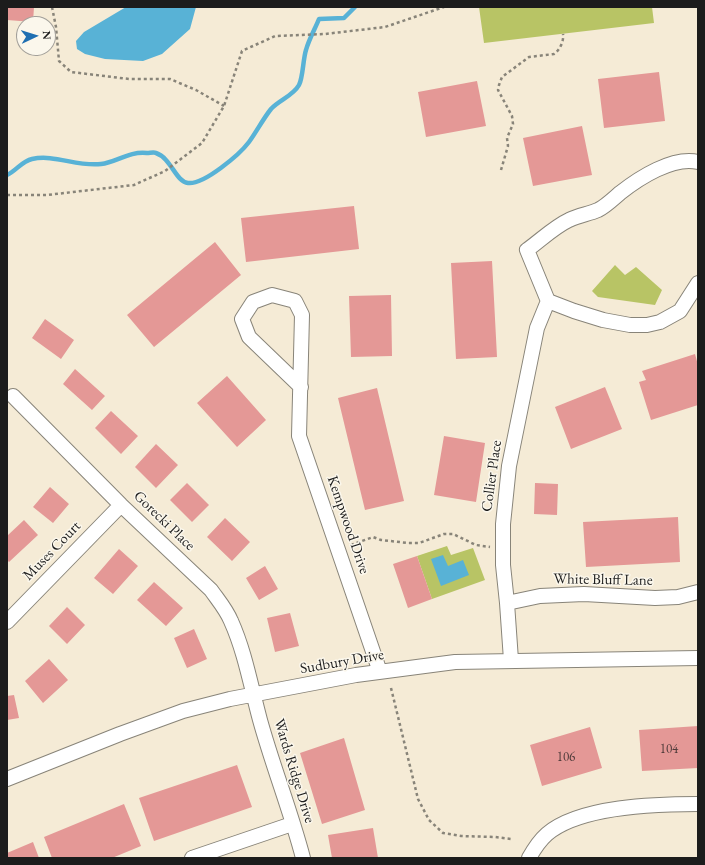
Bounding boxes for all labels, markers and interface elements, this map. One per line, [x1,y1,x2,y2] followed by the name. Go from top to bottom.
[16,16,56,56] north arrow
[40,30,54,40] text: N
[478,439,506,513] street label: Collier Place
[323,474,373,576] street label: Kempwood Drive
[130,487,198,555] street label: Gorecki Place
[19,518,85,584] street label: Muses Court
[553,570,653,590] street label: White Bluff Lane
[299,646,385,678] street label: Sudbury Drive
[270,717,318,825] street label: Wards Ridge Drive
[660,741,678,757] house number: 104
[557,749,575,765] house number: 106

